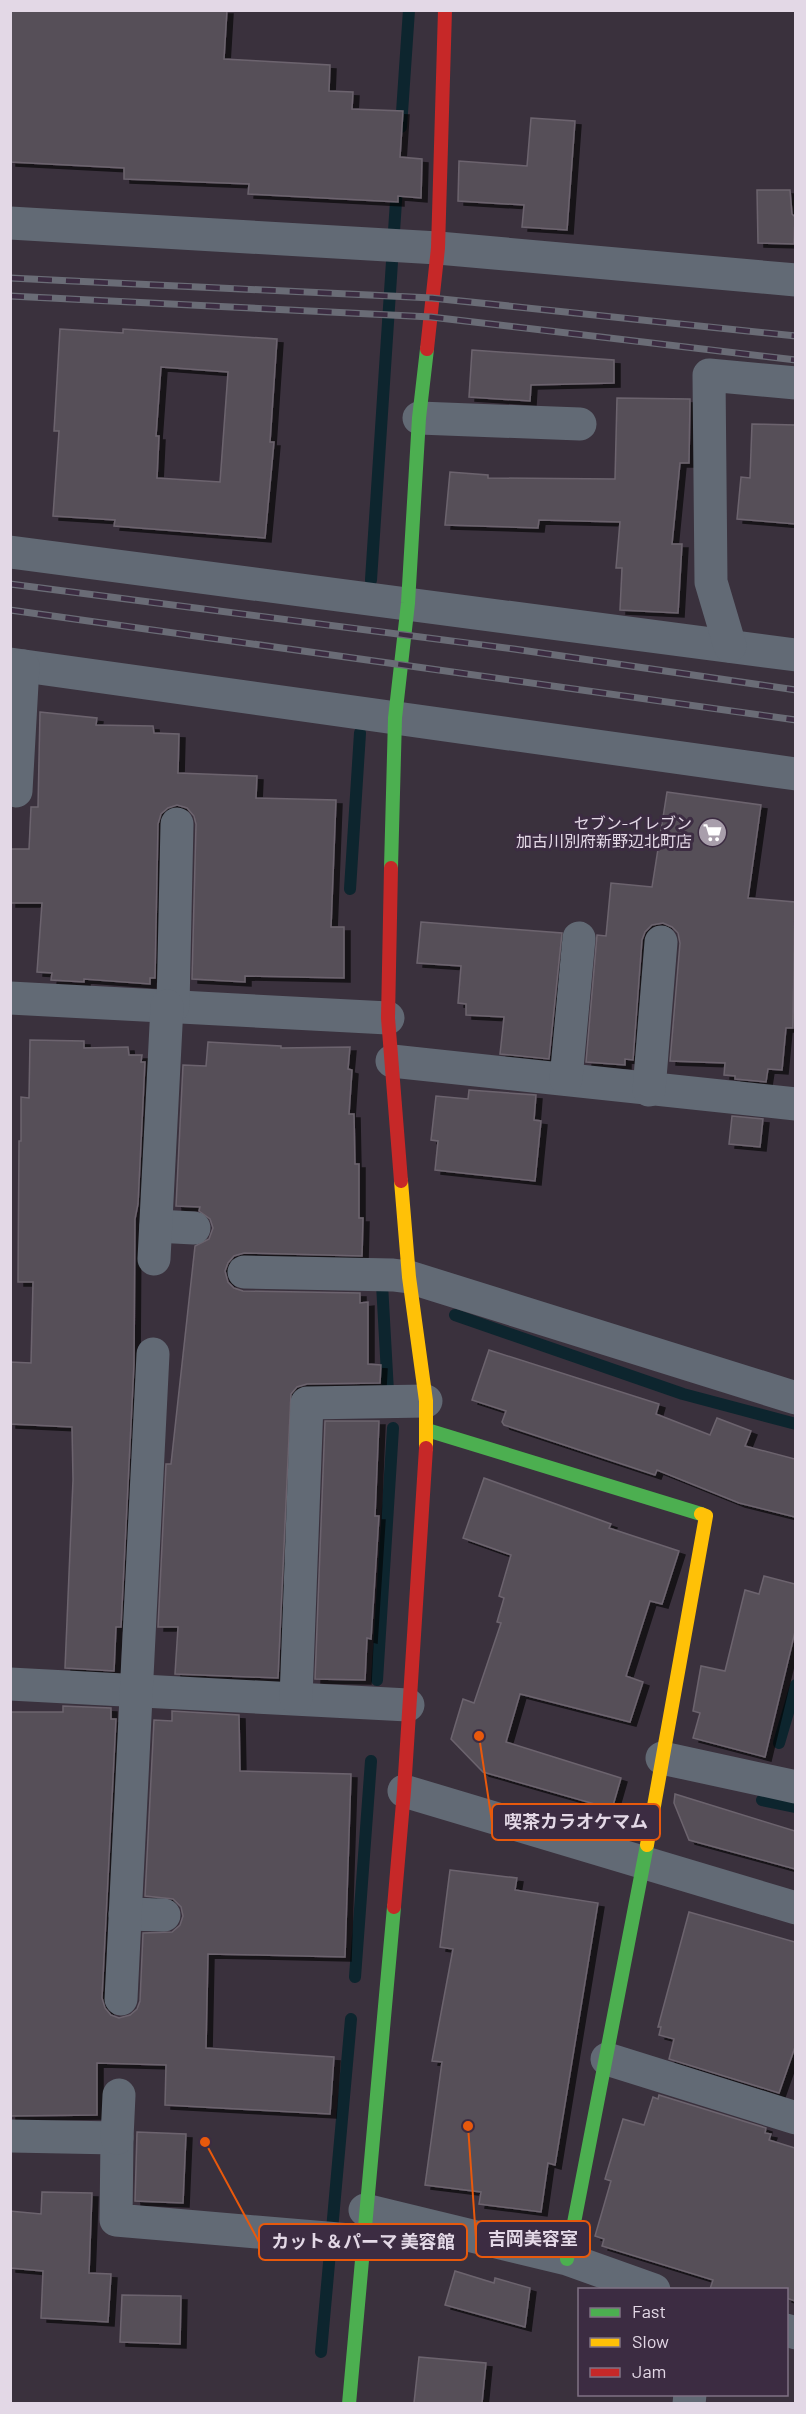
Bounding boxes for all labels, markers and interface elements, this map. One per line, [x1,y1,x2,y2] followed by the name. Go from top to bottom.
[516,813,692,850] place label: セブン-イレブン 加古川別府新野辺北町店
[697,816,729,848] supermarket icon: セブン-イレブン 加古川別府新野辺北町店
[492,1804,660,1840] callout: 喫茶カラオケマム
[504,1810,648,1832] text: 喫茶カラオケマム
[476,2221,590,2257] callout: 吉岡美容室
[259,2224,467,2260] callout: カット＆パーマ 美容館
[488,2227,578,2249] text: 吉岡美容室
[271,2230,455,2252] text: カット＆パーマ 美容館
[578,2288,788,2396] legend
[632,2300,666,2322] text: Fast
[632,2330,669,2352] text: Slow
[632,2360,666,2382] text: Jam

